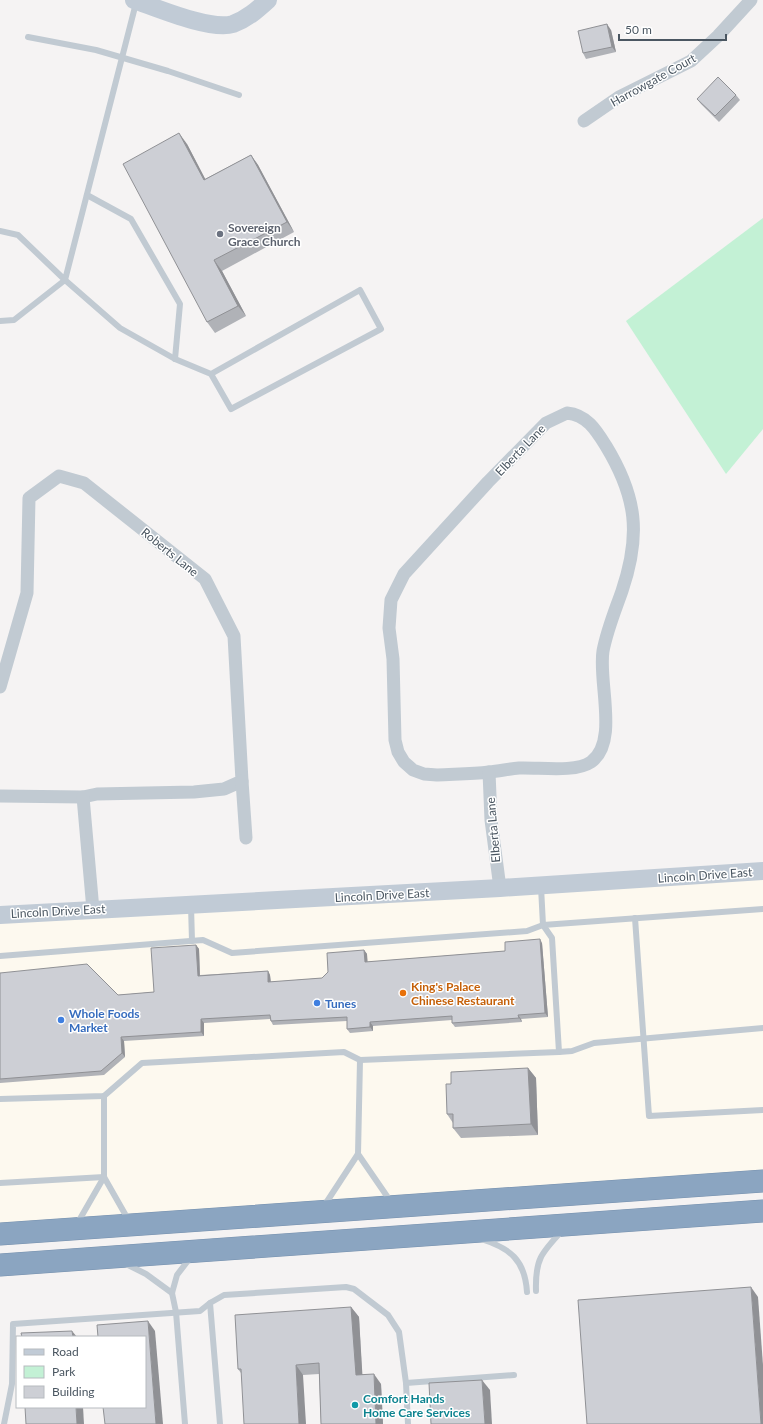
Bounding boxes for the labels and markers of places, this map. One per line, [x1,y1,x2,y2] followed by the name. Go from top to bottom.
[228,220,301,249] place label: Sovereign Grace Church
[215,229,225,239] marker: Sovereign Grace Church
[411,979,515,1008] place label: King's Palace Chinese Restaurant
[398,988,408,998] marker: King's Palace Chinese Restaurant
[325,996,356,1011] place label: Tunes
[312,998,322,1008] marker: Tunes
[69,1006,140,1035] place label: Whole Foods Market
[56,1015,66,1025] marker: Whole Foods Market
[363,1391,470,1420] place label: Comfort Hands Home Care Services
[350,1400,360,1410] marker: Comfort Hands Home Care Services

